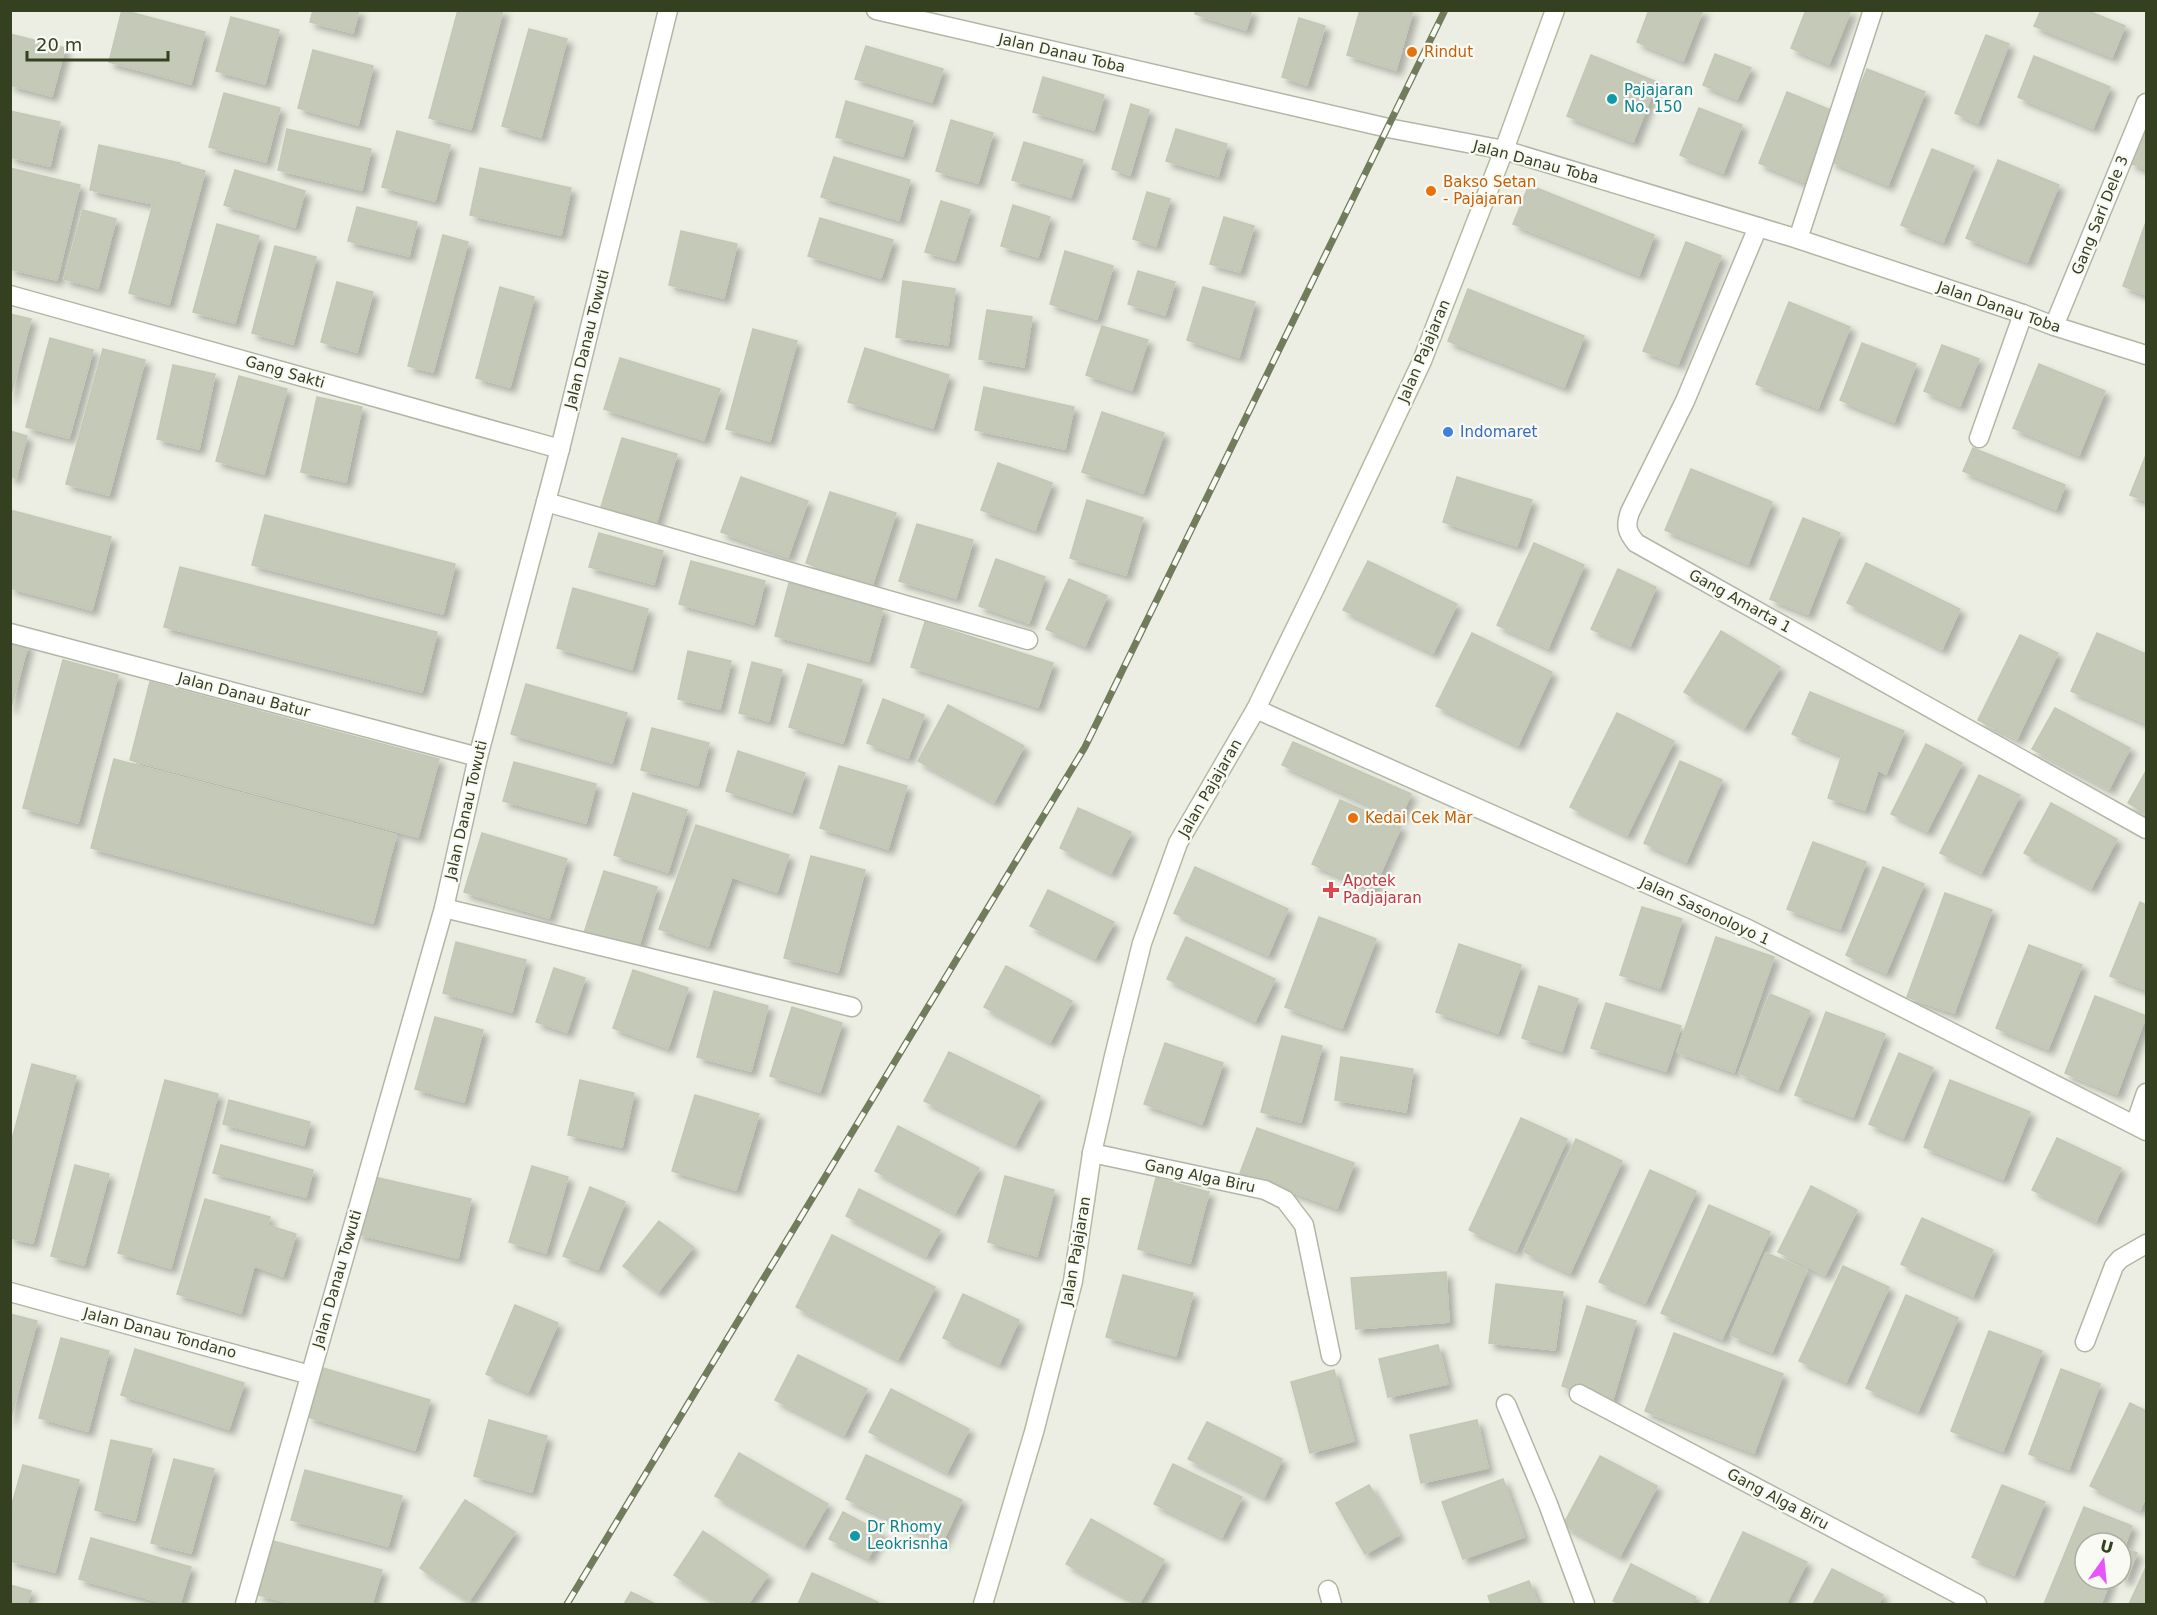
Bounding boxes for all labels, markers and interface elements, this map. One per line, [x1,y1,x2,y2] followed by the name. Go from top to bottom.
[27,24,168,62] scale bar
[996,29,1127,76] street label: Jalan Danau Toba
[36,34,82,55] text: 20 m
[1424,43,1473,61] place label: Rindut
[1405,45,1419,59] marker: Rindut
[1624,81,1693,116] place label: Pajajaran No. 150
[1605,92,1619,106] marker: Pajajaran No. 150
[1470,136,1601,187] street label: Jalan Danau Toba
[2068,153,2132,277] street label: Gang Sari Dele 3
[1443,173,1536,208] place label: Bakso Setan - Pajajaran
[1424,184,1438,198] marker: Bakso Setan - Pajajaran
[561,268,613,411] street label: Jalan Danau Towuti
[1934,277,2063,337] street label: Jalan Danau Toba
[1394,297,1454,406] street label: Jalan Pajajaran
[243,352,327,392] street label: Gang Sakti
[1460,423,1537,441] place label: Indomaret
[1441,425,1455,439] marker: Indomaret
[1686,565,1794,637] street label: Gang Amarta 1
[175,668,313,722] street label: Jalan Danau Batur
[1174,736,1245,841] street label: Jalan Pajajaran
[441,739,491,882] street label: Jalan Danau Towuti
[1365,809,1473,827] place label: Kedai Cek Mar
[1346,811,1360,825] marker: Kedai Cek Mar
[1343,872,1422,907] place label: Apotek Padjajaran
[1636,873,1773,949] street label: Jalan Sasonoloyo 1
[1324,883,1338,897] marker: Apotek Padjajaran
[1143,1155,1257,1197] street label: Gang Alga Biru
[1057,1195,1094,1308] street label: Jalan Pajajaran
[308,1208,365,1351] street label: Jalan Danau Towuti
[81,1304,238,1362] street label: Jalan Danau Tondano
[1724,1465,1832,1533] street label: Gang Alga Biru
[867,1518,949,1553] place label: Dr Rhomy Leokrisnha
[848,1529,862,1543] marker: Dr Rhomy Leokrisnha
[2073,1531,2133,1591] north arrow
[2098,1536,2115,1558] text: U

